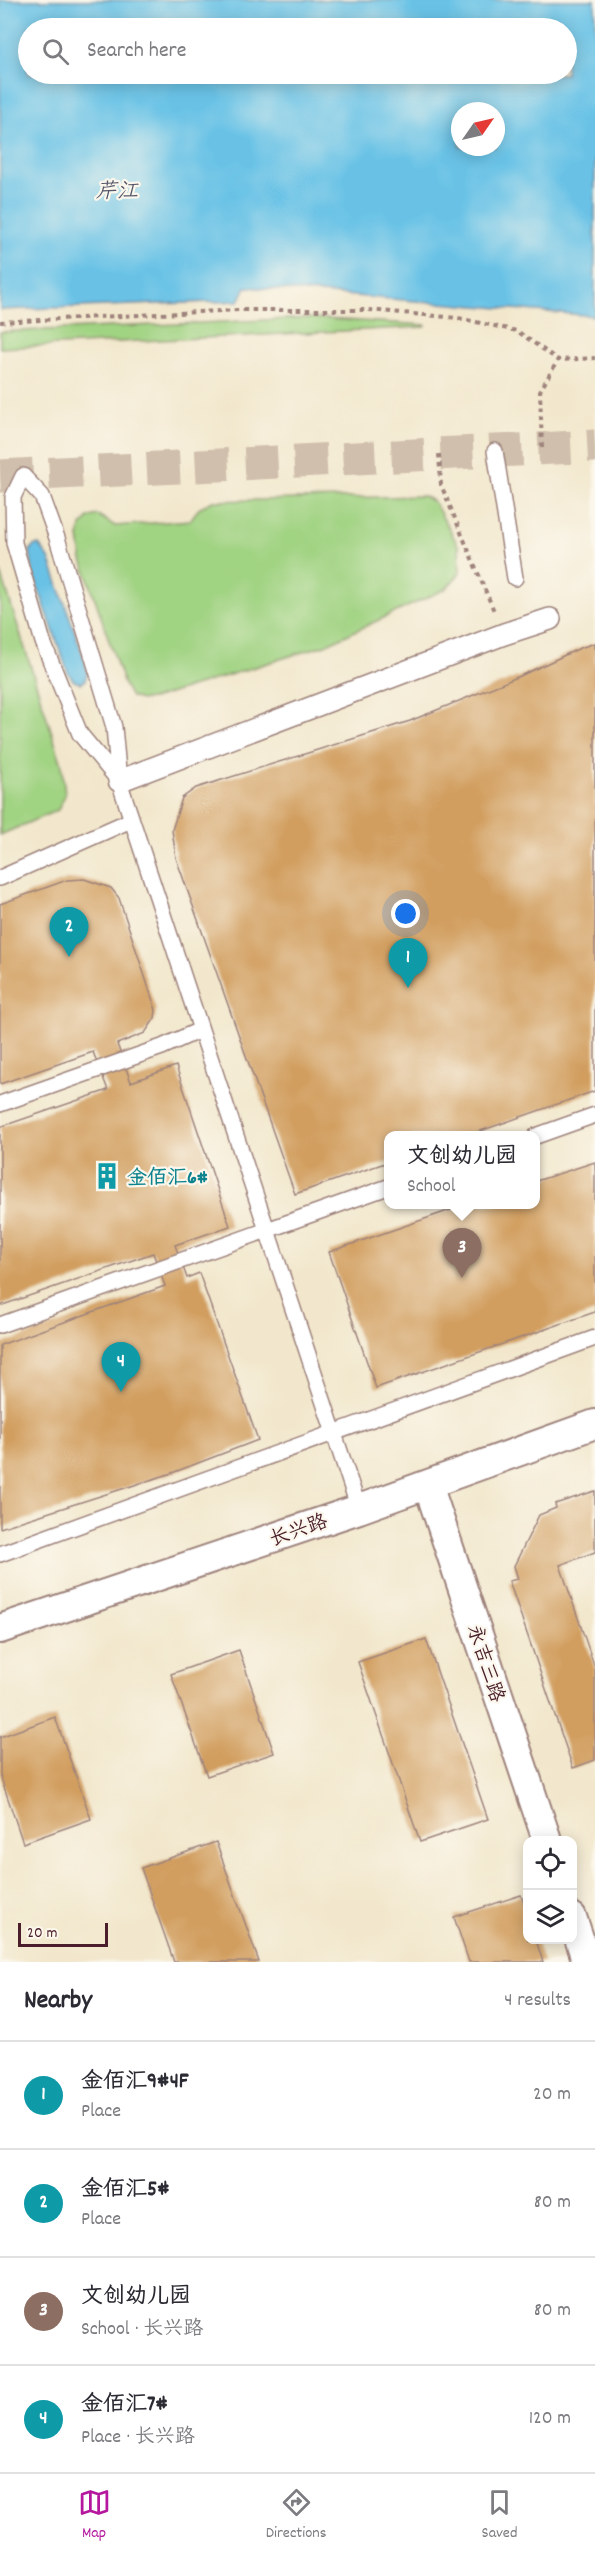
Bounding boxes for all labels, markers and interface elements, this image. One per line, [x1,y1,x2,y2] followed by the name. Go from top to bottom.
[18,18,577,84] search box
[39,35,72,68] icon: search
[87,36,186,67] text: Search here
[451,102,505,156] north arrow
[96,178,139,208] water label: 芹江
[391,899,420,928] your location
[50,908,88,957] pin: 2
[388,938,428,988] pin: 1
[384,1131,540,1209] popup
[407,1142,517,1173] text: 文创幼儿园
[92,1161,122,1191] building icon: 金佰汇6#
[127,1165,208,1193] place label: 金佰汇6#
[407,1173,456,1201] text: School
[442,1228,482,1278] pin: 3
[102,1342,140,1392] pin: 4
[266,1509,333,1555] street label: 长兴路
[458,1622,510,1707] street label: 永吉三路
[523,1836,577,1944] map controls
[523,1836,577,1890] button: locate
[523,1890,577,1944] button: layers
[18,1920,108,1948] scale bar
[27,1922,57,1945] text: 20 m
[24,1983,92,2020] text: Nearby
[504,1987,571,2015] text: 4 results
[81,2067,189,2098] text: 金佰汇9#4F
[41,2081,46,2109] text: 1
[533,2081,571,2109] text: 20 m
[81,2098,121,2126] text: Place
[81,2175,170,2206] text: 金佰汇5#
[39,2189,48,2217] text: 2
[534,2189,571,2217] text: 80 m
[81,2206,121,2234] text: Place
[81,2282,191,2313] text: 文创幼儿园
[39,2297,48,2325] text: 3
[534,2297,571,2325] text: 80 m
[81,2316,203,2344] text: School · 长兴路
[81,2390,168,2421] text: 金佰汇7#
[39,2405,48,2433] text: 4
[529,2405,571,2433] text: 120 m
[81,2424,195,2452] text: Place · 长兴路
[78,2486,111,2545] tab: Map
[266,2486,326,2545] tab: Directions
[482,2486,517,2545] tab: Saved

